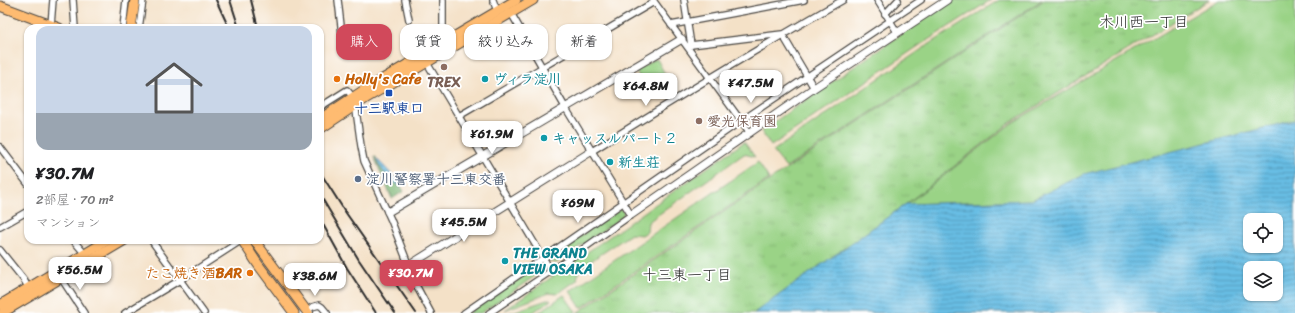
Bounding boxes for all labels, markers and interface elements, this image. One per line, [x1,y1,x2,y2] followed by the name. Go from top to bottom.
[1099,9,1189,35] district label: 木川西一丁目
[336,24,392,60] chip: 購入
[400,24,456,60] chip: 賃貸
[464,24,548,60] chip: 絞り込み
[556,24,612,60] chip: 新着
[138,52,210,124] icon: home
[439,62,449,72] marker: TREX
[344,67,422,92] place label: Holly's Cafe
[493,67,562,92] place label: ヴィラ淀川
[427,70,461,95] place label: TREX
[718,70,784,104] pin: ¥47.5M
[728,71,774,94] text: ¥47.5M
[613,73,679,107] pin: ¥64.8M
[332,74,342,84] marker: Holly's Cafe
[480,74,490,84] marker: ヴィラ淀川
[623,74,669,97] text: ¥64.8M
[384,88,394,98] marker: 十三駅東口
[354,96,424,121] place label: 十三駅東口
[707,109,777,134] place label: 愛光保育園
[694,116,704,126] marker: 愛光保育園
[459,121,525,155] pin: ¥61.9M
[471,122,513,145] text: ¥61.9M
[552,126,678,151] place label: キャッスルパート２
[539,133,549,143] marker: キャッスルパート２
[618,150,660,175] place label: 新生荘
[605,157,615,167] marker: 新生荘
[36,158,94,188] text: ¥30.7M
[366,167,506,192] place label: 淀川警察署十三東交番
[353,174,363,184] marker: 淀川警察署十三東交番
[36,188,114,211] text: 2部屋 · 70 m²
[554,190,602,224] pin: ¥69M
[561,191,595,214] text: ¥69M
[431,209,497,243] pin: ¥45.5M
[441,210,487,233] text: ¥45.5M
[36,211,100,234] text: マンション
[1243,213,1283,301] map controls
[1243,213,1283,253] button: locate
[513,241,593,282] place label: THE GRAND VIEW OSAKA
[500,256,510,266] marker: THE GRAND VIEW OSAKA
[47,257,113,291] pin: ¥56.5M
[57,258,103,281] text: ¥56.5M
[378,260,444,294] pin: ¥30.7M
[145,261,243,286] place label: たこ焼き酒BAR
[389,261,433,284] text: ¥30.7M
[1243,261,1283,301] button: layers
[642,262,732,288] district label: 十三東一丁目
[282,263,348,297] pin: ¥38.6M
[293,264,337,287] text: ¥38.6M
[245,268,255,278] marker: たこ焼き酒BAR

